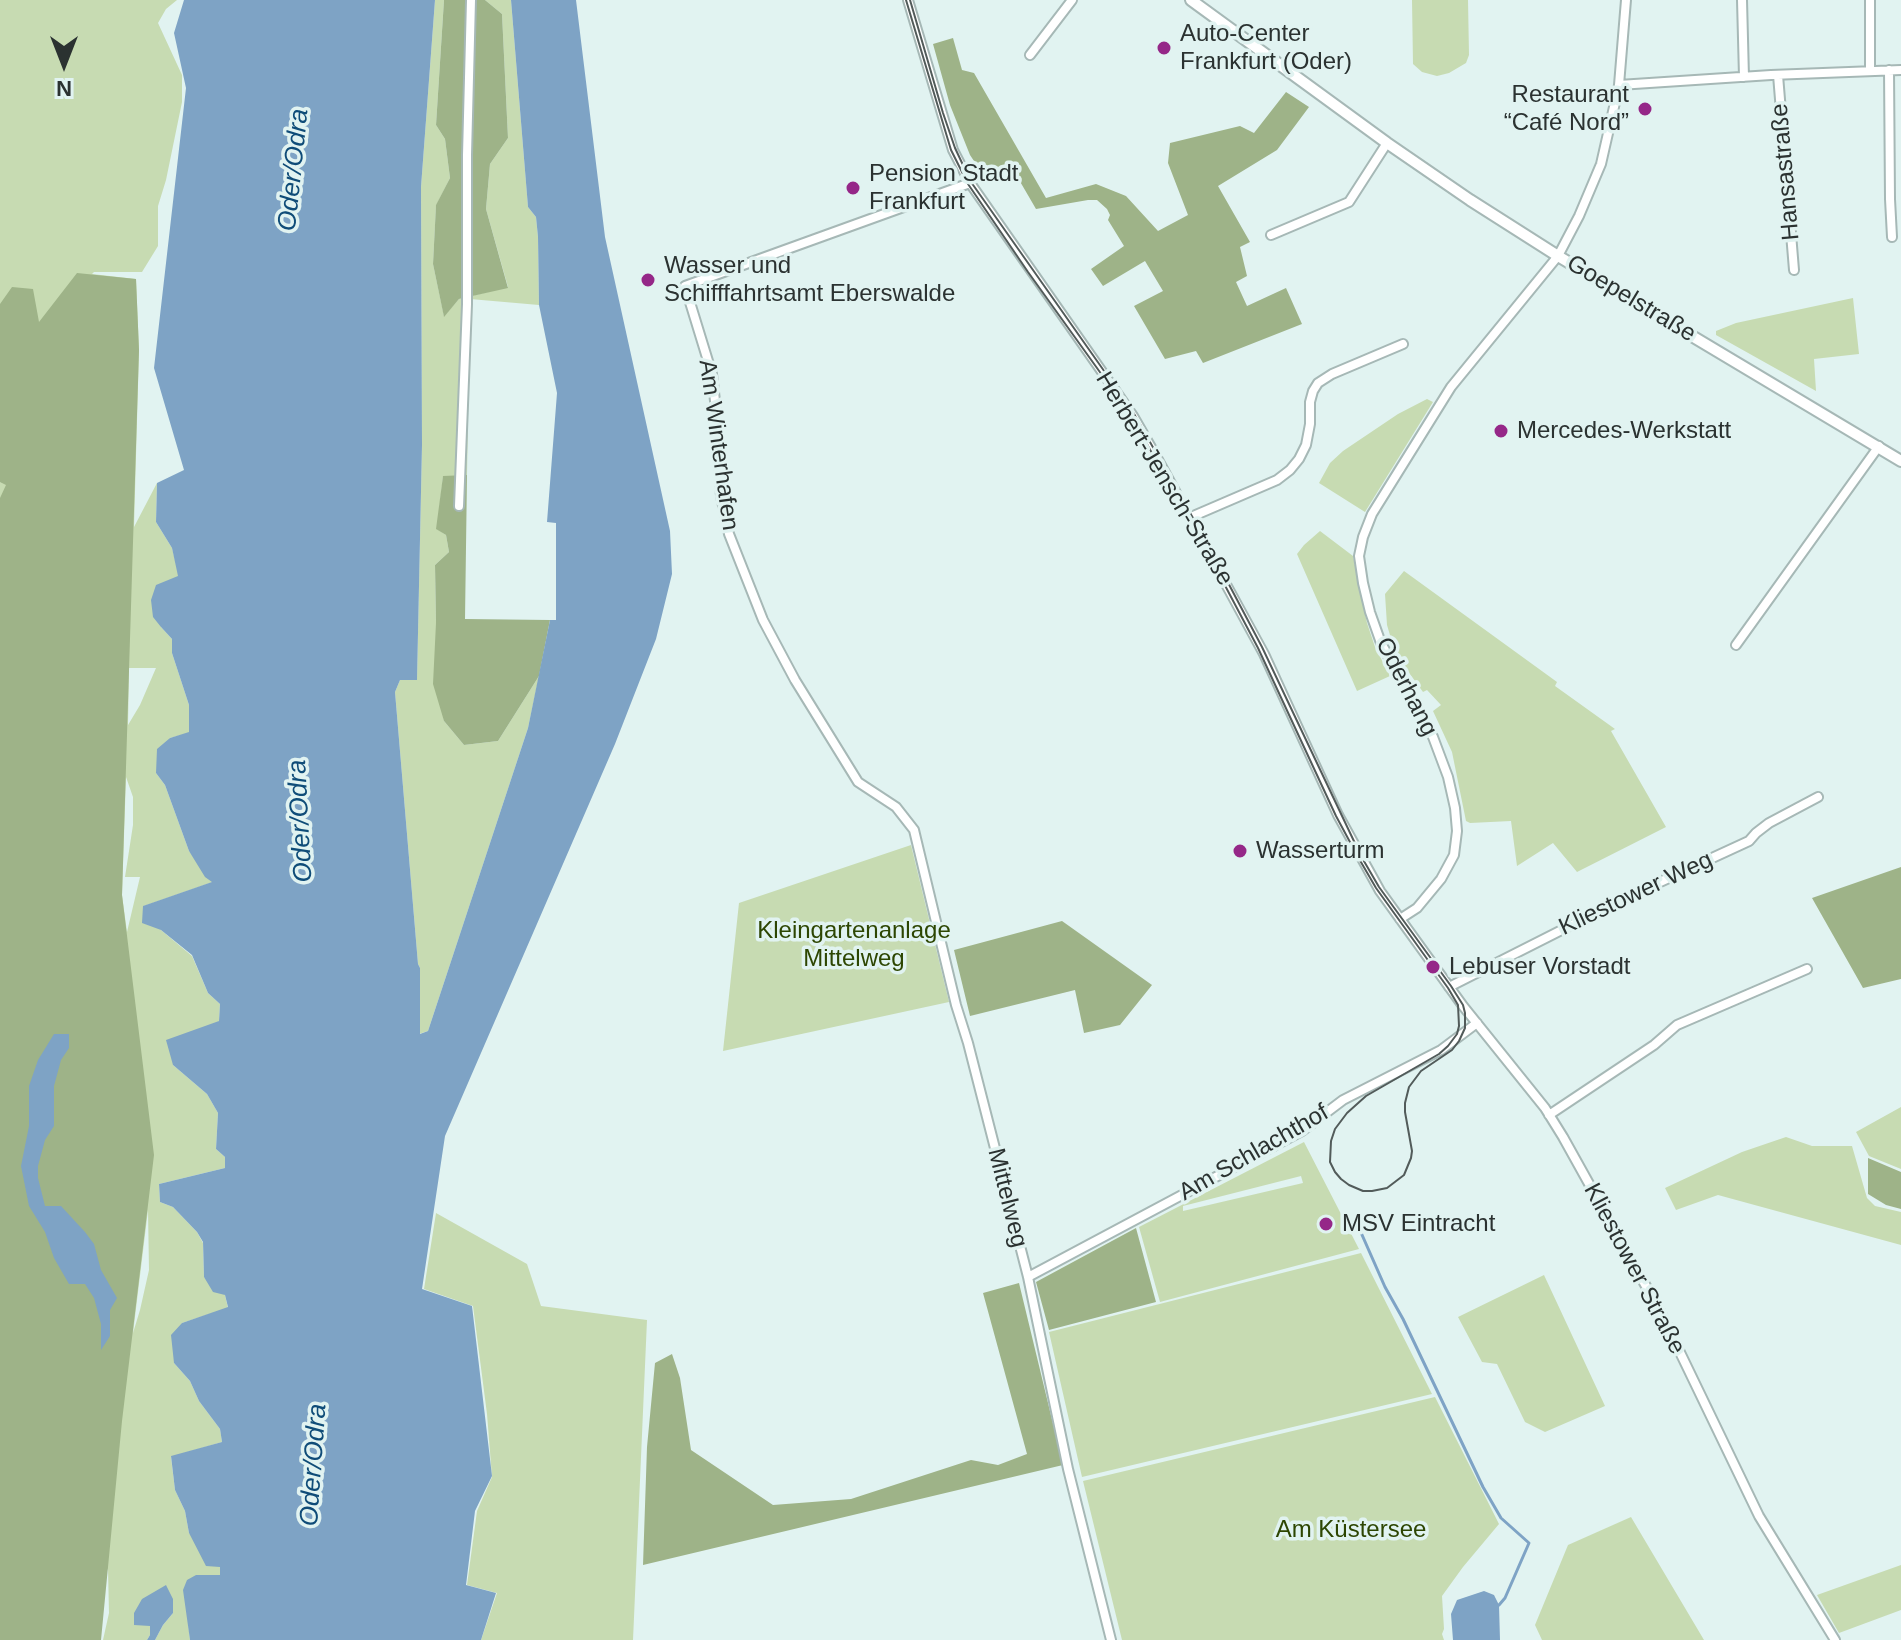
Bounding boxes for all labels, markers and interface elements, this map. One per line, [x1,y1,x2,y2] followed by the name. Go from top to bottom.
[1180,20,1352,76] place label: Auto-Center Frankfurt (Oder)
[24,24,104,104] north arrow
[1155,39,1173,57] marker: Auto-Center Frankfurt (Oder)
[56,76,72,101] text: N
[1504,81,1629,137] place label: Restaurant “Café Nord”
[1636,100,1654,118] marker: Restaurant “Café Nord”
[1766,102,1806,242] street label: Hansastraße
[272,107,316,233] water label: Oder/Odra
[869,160,1018,216] place label: Pension Stadt Frankfurt
[844,179,862,197] marker: Pension Stadt Frankfurt
[1561,249,1701,349] street label: Goepelstraße
[664,252,955,308] place label: Wasser und Schifffahrtsamt Eberswalde
[639,271,657,289] marker: Wasser und Schifffahrtsamt Eberswalde
[692,358,744,532] street label: Am Winterhafen
[1089,367,1239,591] street label: Herbert-Jensch-Straße
[1517,417,1731,445] place label: Mercedes-Werkstatt
[1492,422,1510,440] marker: Mercedes-Werkstatt
[1369,633,1443,741] street label: Oderhang
[282,759,320,883] water label: Oder/Odra
[1256,837,1384,865] place label: Wasserturm
[1231,842,1249,860] marker: Wasserturm
[1555,846,1717,942] street label: Kliestower Weg
[757,917,951,973] park label: Kleingartenanlage Mittelweg
[1449,953,1630,981] place label: Lebuser Vorstadt
[1424,958,1442,976] marker: Lebuser Vorstadt
[1174,1099,1334,1207] street label: Am Schlachthof
[981,1145,1033,1251] street label: Mittelweg
[1577,1179,1691,1359] street label: Kliestower Straße
[1342,1210,1495,1238] place label: MSV Eintracht
[1317,1215,1335,1233] marker: MSV Eintracht
[294,1403,334,1527] water label: Oder/Odra
[1276,1516,1426,1544] park label: Am Küstersee

